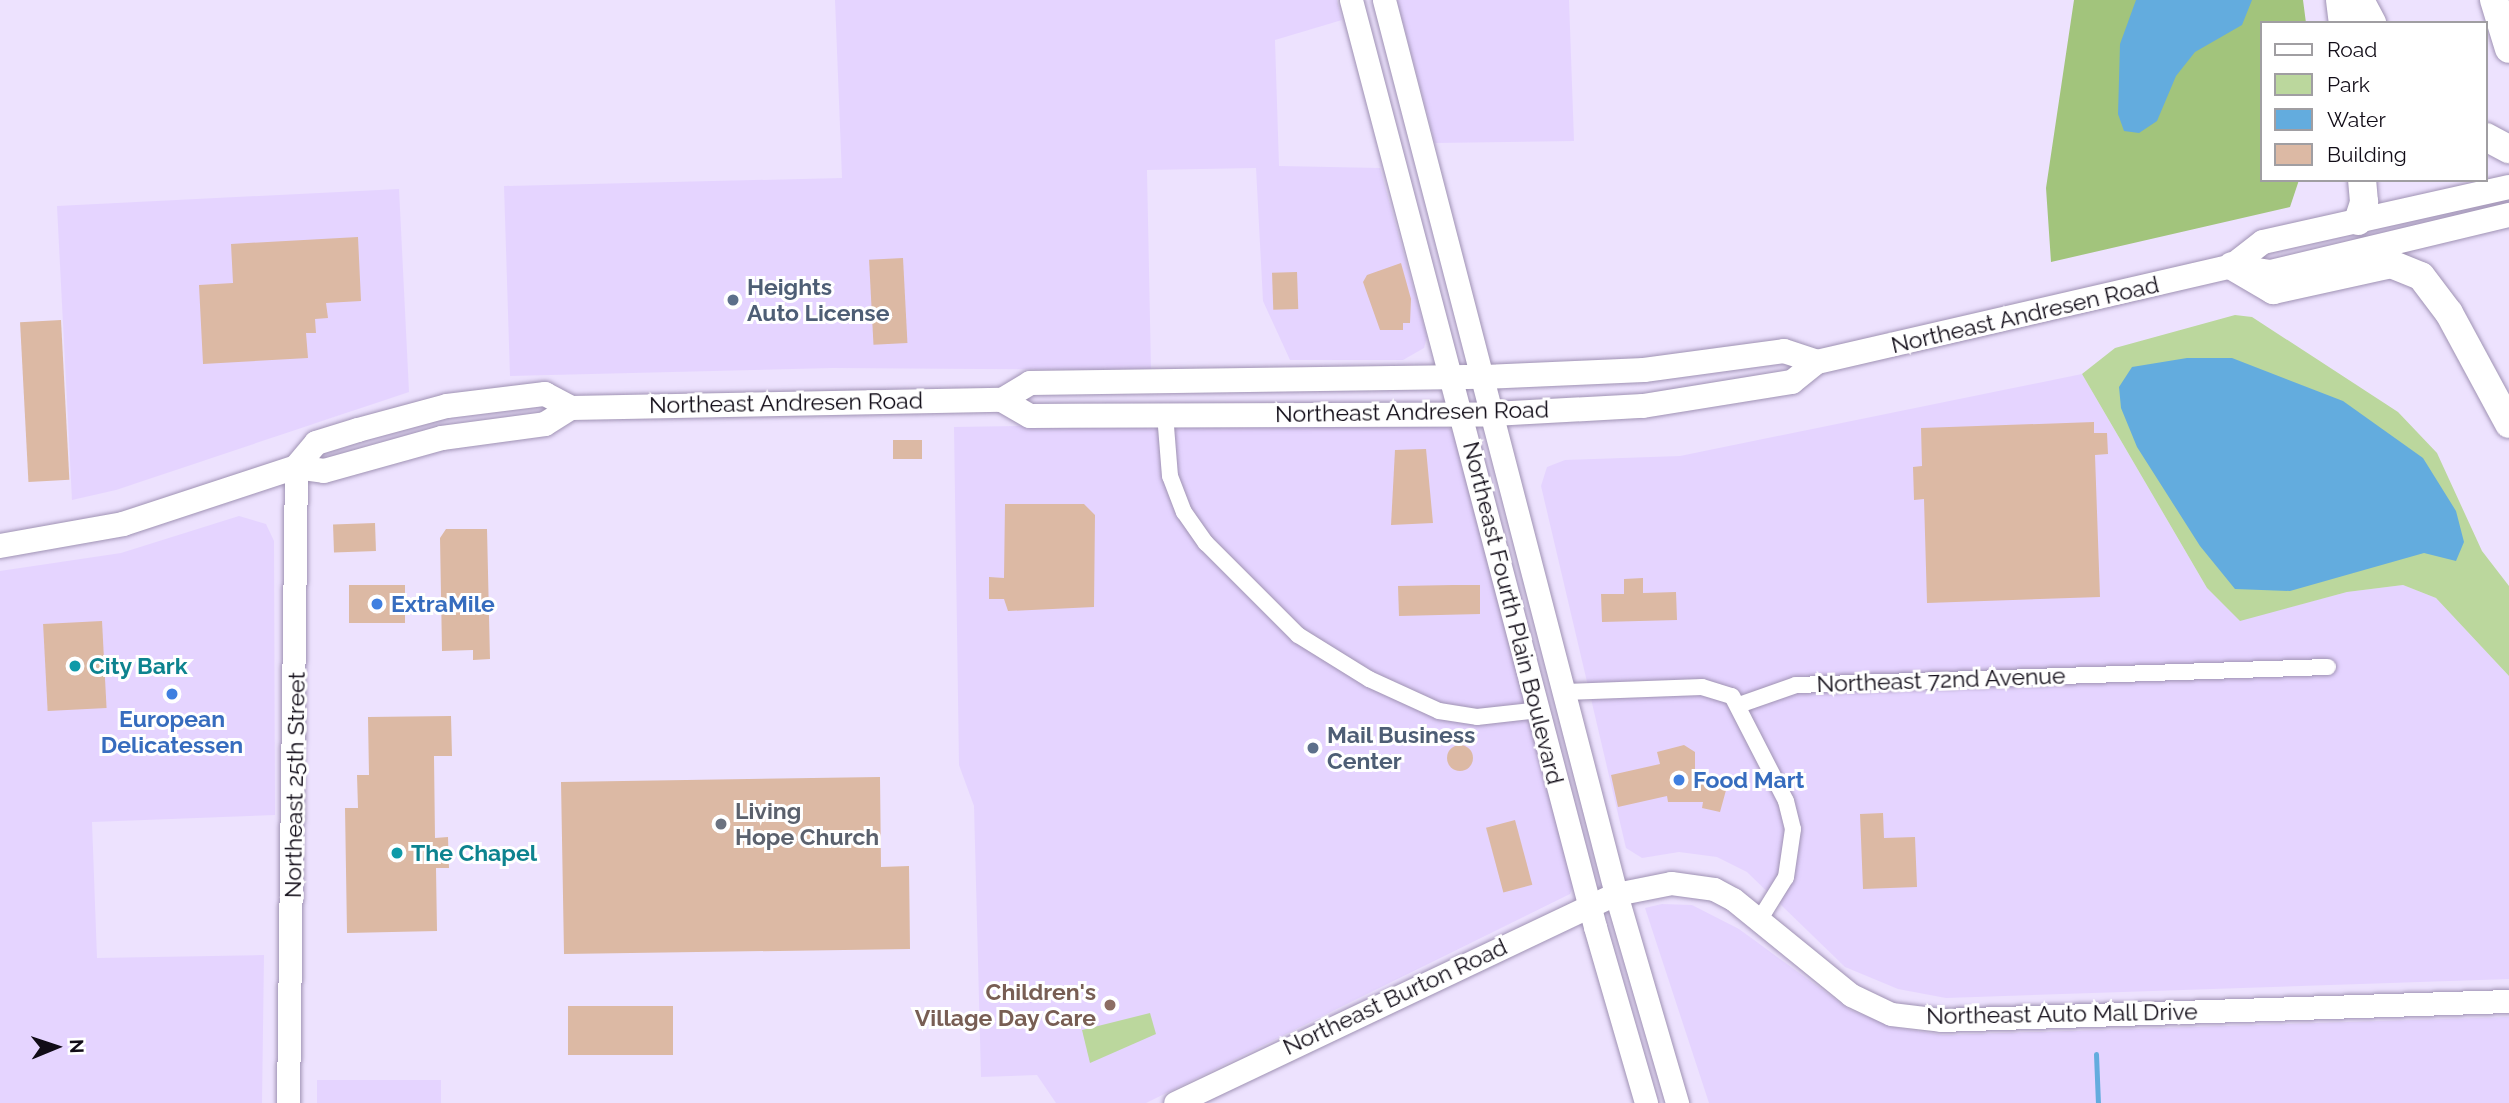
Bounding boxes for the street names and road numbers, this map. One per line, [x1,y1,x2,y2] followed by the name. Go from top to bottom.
[1888,271,2162,359] street label: Northeast Andresen Road
[648,387,924,419] street label: Northeast Andresen Road
[1274,396,1550,428] street label: Northeast Andresen Road
[1457,439,1569,787] street label: Northeast Fourth Plain Boulevard
[1816,662,2066,698] street label: Northeast 72nd Avenue
[279,672,311,898] street label: Northeast 25th Street
[1279,933,1511,1061] street label: Northeast Burton Road
[1925,998,2199,1030] street label: Northeast Auto Mall Drive

